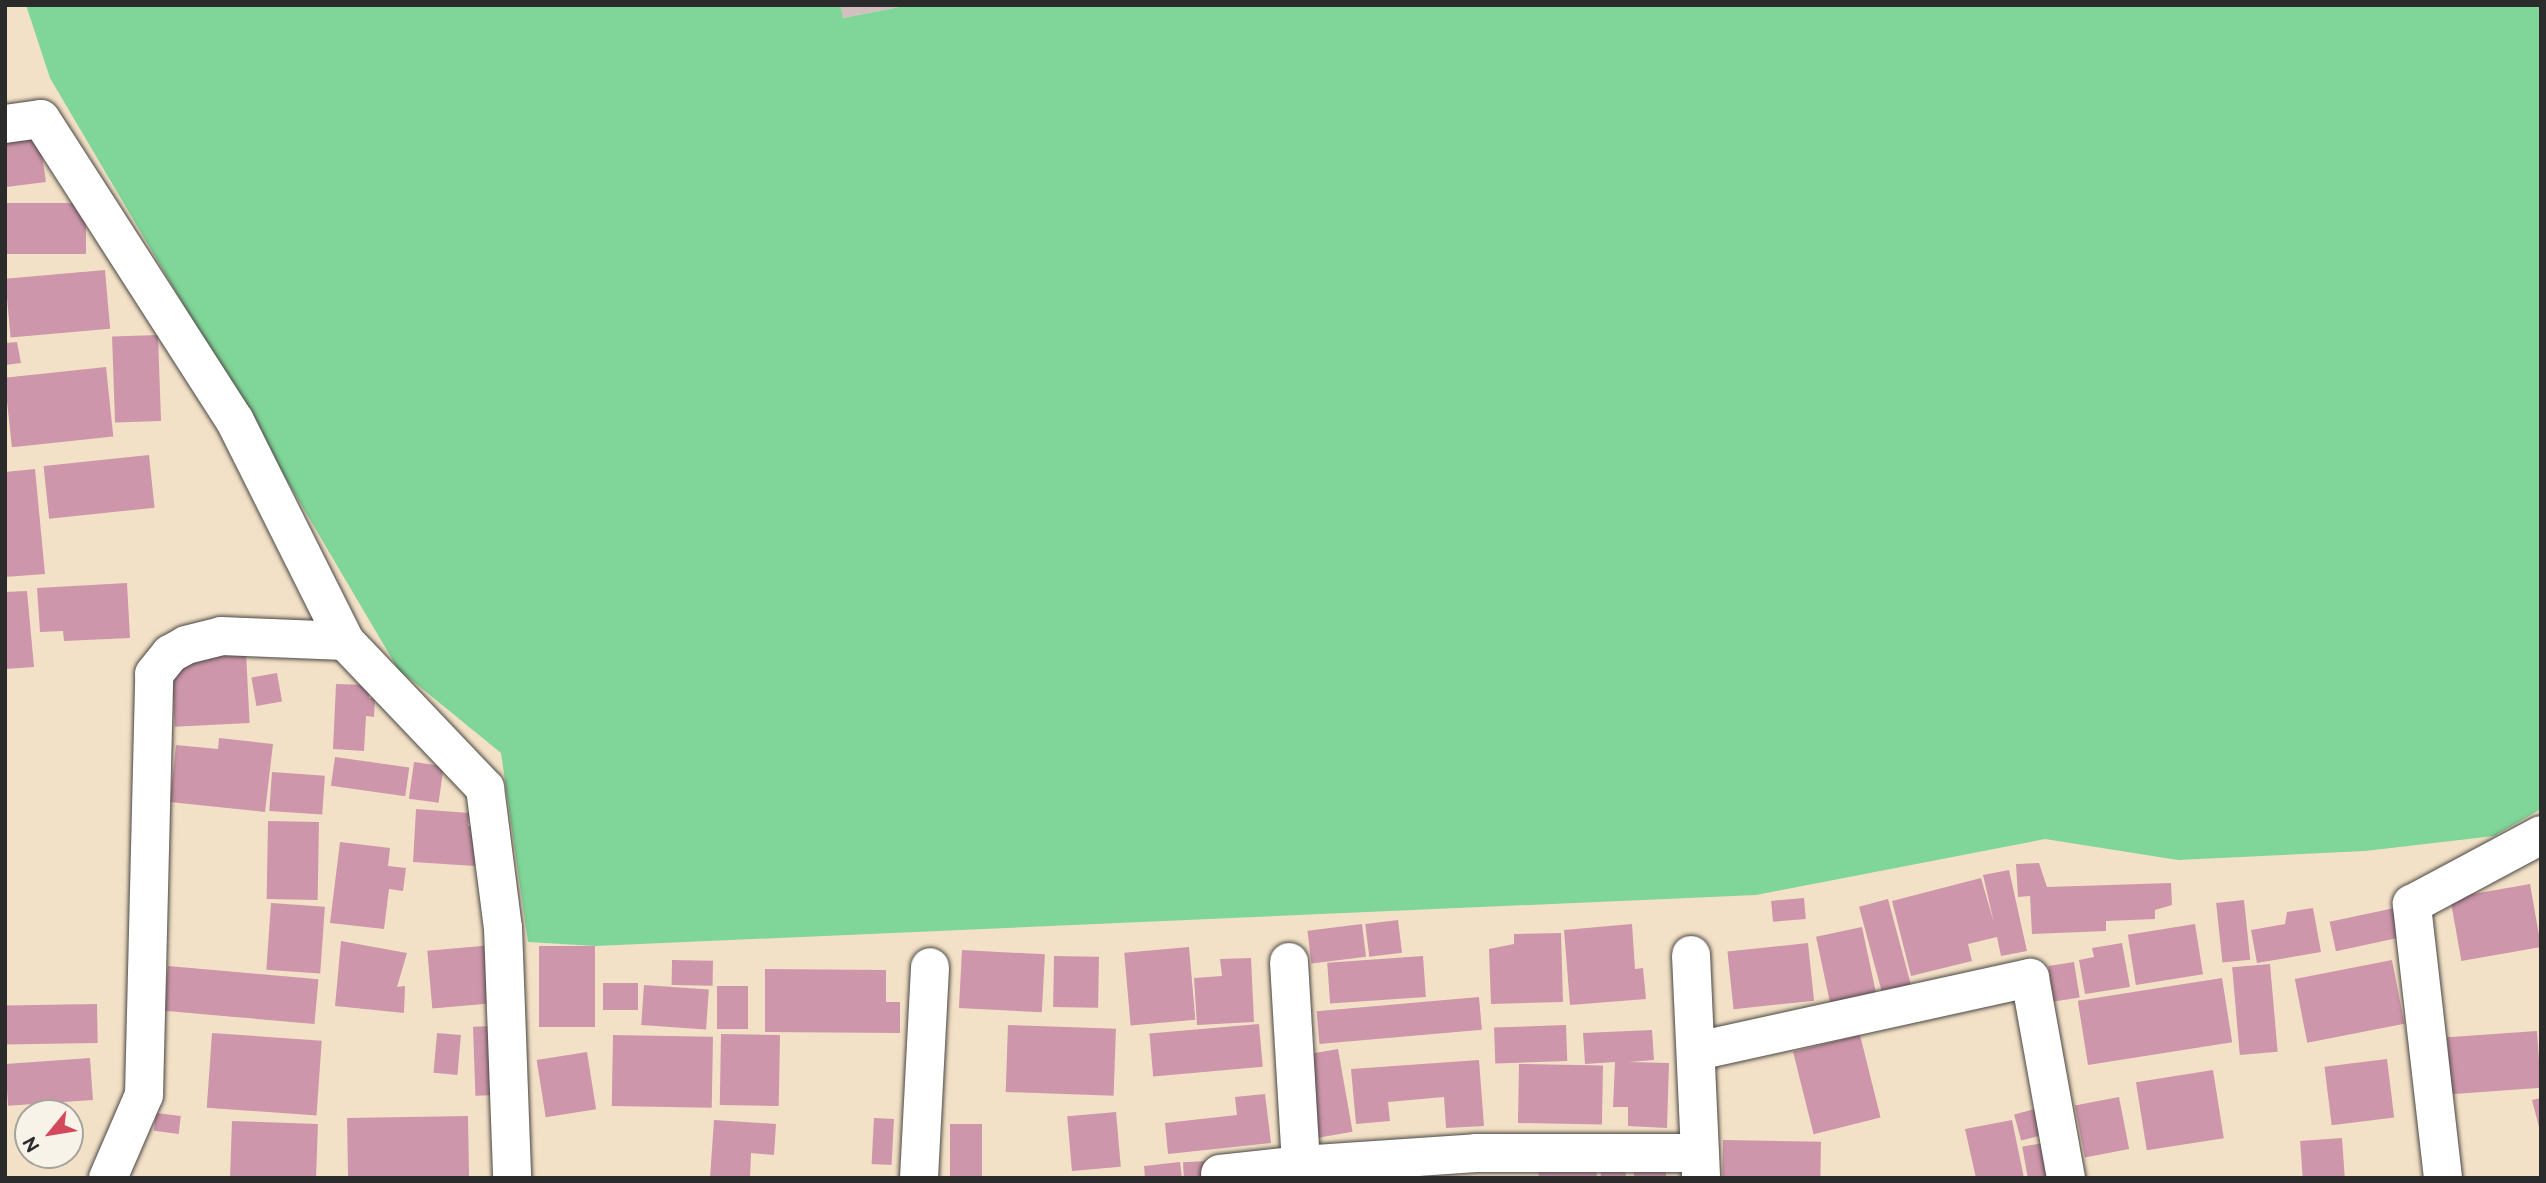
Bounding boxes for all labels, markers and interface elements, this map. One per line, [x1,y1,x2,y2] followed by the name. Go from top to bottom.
[14,1099,84,1169] north arrow
[19,1132,46,1156] text: N

